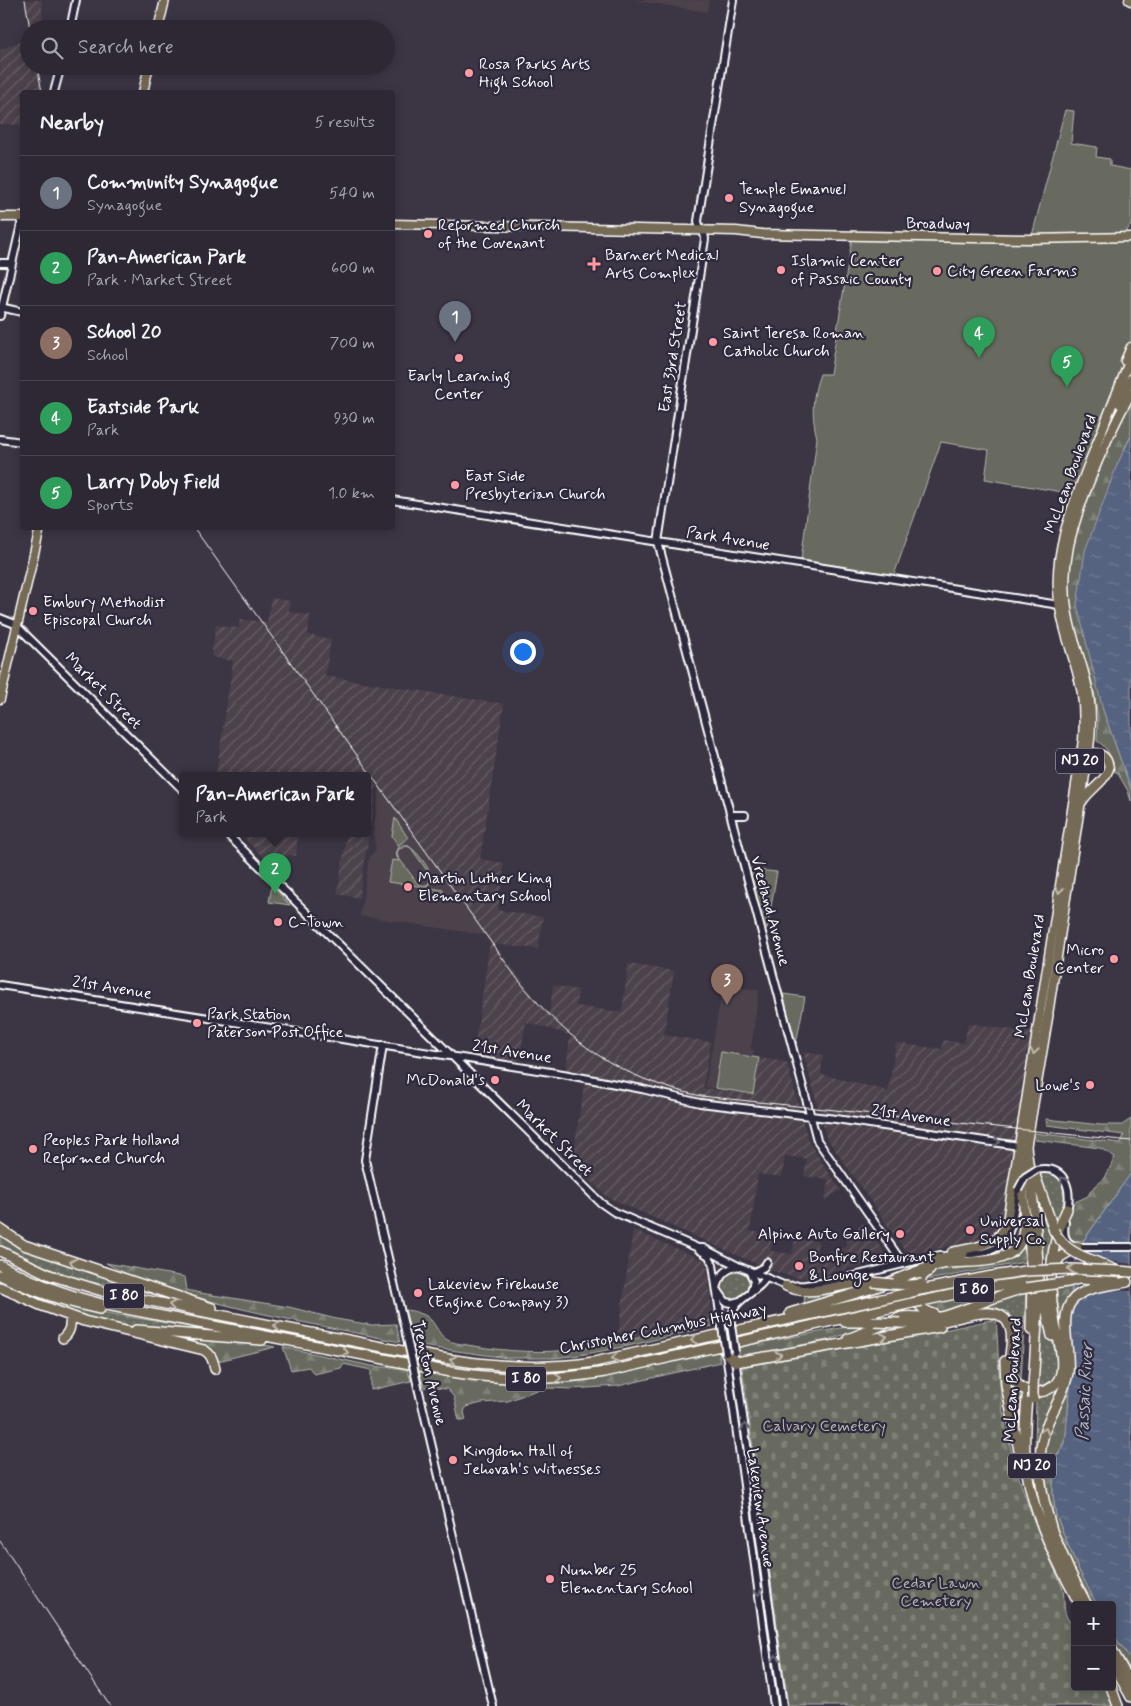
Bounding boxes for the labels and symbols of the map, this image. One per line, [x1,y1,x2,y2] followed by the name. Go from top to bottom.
[479,54,590,94] place label: Rosa Parks Arts High School
[463,67,475,79] marker: Rosa Parks Arts High School
[739,179,846,219] place label: Temple Emanuel Synagogue
[723,192,735,204] marker: Temple Emanuel Synagogue
[906,213,970,235] street label: Broadway
[438,215,560,254] place label: Reformed Church of the Covenant
[422,228,434,240] marker: Reformed Church of the Covenant
[605,245,719,284] place label: Barnert Medical Arts Complex
[791,251,912,290] place label: Islamic Center of Passaic County
[587,257,601,271] marker: Barnert Medical Arts Complex
[947,261,1077,282] place label: City Green Farms
[775,264,787,276] marker: Islamic Center of Passaic County
[931,265,943,277] marker: City Green Farms
[654,300,692,414] street label: East 33rd Street
[439,301,471,342] pin: 1
[963,317,995,358] pin: 4
[723,323,865,362] place label: Saint Teresa Roman Catholic Church
[707,336,719,348] marker: Saint Teresa Roman Catholic Church
[1051,346,1083,387] pin: 5
[453,352,465,364] marker: Early Learning Center
[407,366,511,405] place label: Early Learning Center
[1040,412,1102,536] street label: McLean Boulevard
[465,466,606,505] place label: East Side Presbyterian Church
[449,479,461,491] marker: East Side Presbyterian Church
[685,522,771,556] street label: Park Avenue
[43,592,165,631] place label: Embury Methodist Episcopal Church
[27,605,39,617] marker: Embury Methodist Episcopal Church
[510,639,536,665] your location
[60,648,146,734] street label: Market Street
[1056,748,1104,774] road number: NJ 20
[259,853,291,894] pin: 2
[745,854,795,969] street label: Vreeland Avenue
[418,868,552,907] place label: Martin Luther King Elementary School
[402,881,414,893] marker: Martin Luther King Elementary School
[1055,886,1065,895] one-way arrow
[288,912,344,933] place label: C-Town
[1010,913,1050,1039] street label: McLean Boulevard
[272,916,284,928] marker: C-Town
[1054,940,1104,979] place label: Micro Center
[1108,953,1120,965] marker: Micro Center
[711,964,743,1005] pin: 3
[71,971,153,1005] street label: 21st Avenue
[207,1004,344,1043] place label: Park Station Paterson Post Office
[191,1017,203,1029] marker: Park Station Paterson Post Office
[471,1035,553,1069] street label: 21st Avenue
[1029,1047,1039,1055] one-way arrow
[406,1070,485,1091] place label: McDonald's
[489,1074,501,1086] marker: McDonald's
[1035,1075,1080,1096] place label: Lowe's
[1084,1079,1096,1091] marker: Lowe's
[511,1095,597,1181] street label: Market Street
[870,1100,952,1132] street label: 21st Avenue
[43,1130,180,1171] place label: Peoples Park Holland Reformed Church
[992,1137,1001,1147] one-way arrow
[27,1143,39,1155] marker: Peoples Park Holland Reformed Church
[1060,1176,1069,1186] one-way arrow
[980,1211,1045,1250] place label: Universal Supply Co.
[758,1224,890,1245] place label: Alpine Auto Gallery
[964,1224,976,1236] marker: Universal Supply Co.
[894,1228,906,1240] marker: Alpine Auto Gallery
[809,1247,935,1287] place label: Bonfire Restaurant & Lounge
[69,1258,78,1268] one-way arrow
[793,1260,805,1272] marker: Bonfire Restaurant & Lounge
[1067,1264,1075,1274] one-way arrow
[428,1274,569,1314] place label: Lakeview Firehouse (Engine Company 3)
[954,1278,994,1302] road number: I 80
[104,1284,144,1308] road number: I 80
[412,1287,424,1299] marker: Lakeview Firehouse (Engine Company 3)
[558,1299,768,1359] street label: Christopher Columbus Highway
[167,1301,176,1311] one-way arrow
[999,1317,1027,1443] street label: McLean Boulevard
[407,1318,451,1428] street label: Trenton Avenue
[272,1321,281,1332] one-way arrow
[880,1333,889,1343] one-way arrow
[689,1335,698,1345] one-way arrow
[1070,1340,1100,1441] water label: Passaic River
[341,1346,350,1356] one-way arrow
[773,1350,782,1360] one-way arrow
[610,1352,619,1363] one-way arrow
[449,1356,458,1366] one-way arrow
[506,1366,546,1392] road number: I 80
[554,1373,562,1384] one-way arrow
[762,1416,886,1437] park label: Calvary Cemetery
[740,1423,751,1431] one-way arrow
[1040,1427,1050,1436] one-way arrow
[463,1441,601,1480] place label: Kingdom Hall of Jehovah's Witnesses
[741,1447,779,1569] street label: Lakeview Avenue
[447,1454,459,1466] marker: Kingdom Hall of Jehovah's Witnesses
[1008,1454,1056,1478] road number: NJ 20
[560,1560,693,1599] place label: Number 25 Elementary School
[544,1573,556,1585] marker: Number 25 Elementary School
[891,1573,981,1612] park label: Cedar Lawn Cemetery
[752,1589,763,1597] one-way arrow
[772,1653,782,1662] one-way arrow

